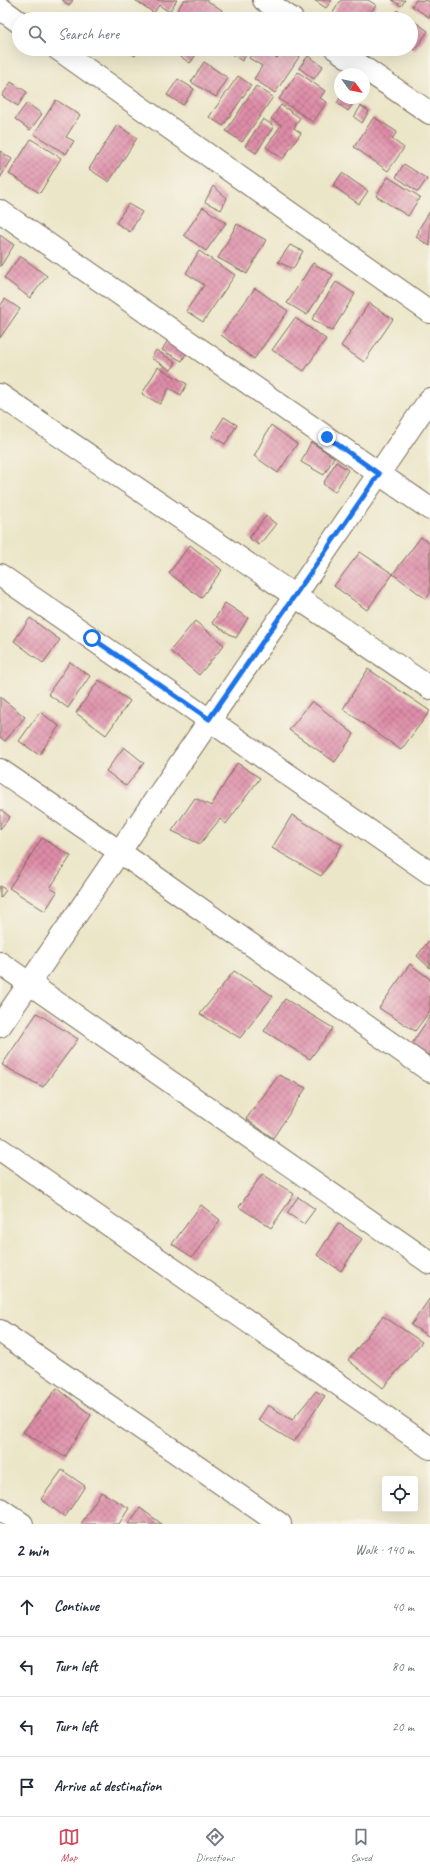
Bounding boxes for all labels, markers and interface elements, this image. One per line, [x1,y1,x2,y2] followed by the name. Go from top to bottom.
[12,12,418,56] search box
[26,23,48,45] icon: search
[58,25,119,44] text: Search here
[334,68,370,104] north arrow
[318,428,336,446] route end
[83,629,101,647] route start
[382,1476,418,1512] map controls
[382,1476,418,1512] button: locate
[16,1540,49,1561] text: 2 min
[355,1542,414,1558] text: Walk · 140 m
[16,1596,38,1618] icon: ahead
[54,1597,99,1616] text: Continue
[392,1599,414,1615] text: 40 m
[16,1656,38,1678] icon: left
[54,1657,97,1676] text: Turn left
[392,1659,414,1675] text: 80 m
[16,1716,38,1738] icon: left
[54,1717,97,1736] text: Turn left
[392,1719,414,1735] text: 20 m
[16,1776,38,1798] icon: arrive
[54,1777,161,1796] text: Arrive at destination
[58,1826,80,1864] tab: Map
[196,1826,234,1864] tab: Directions
[350,1826,372,1864] tab: Saved

